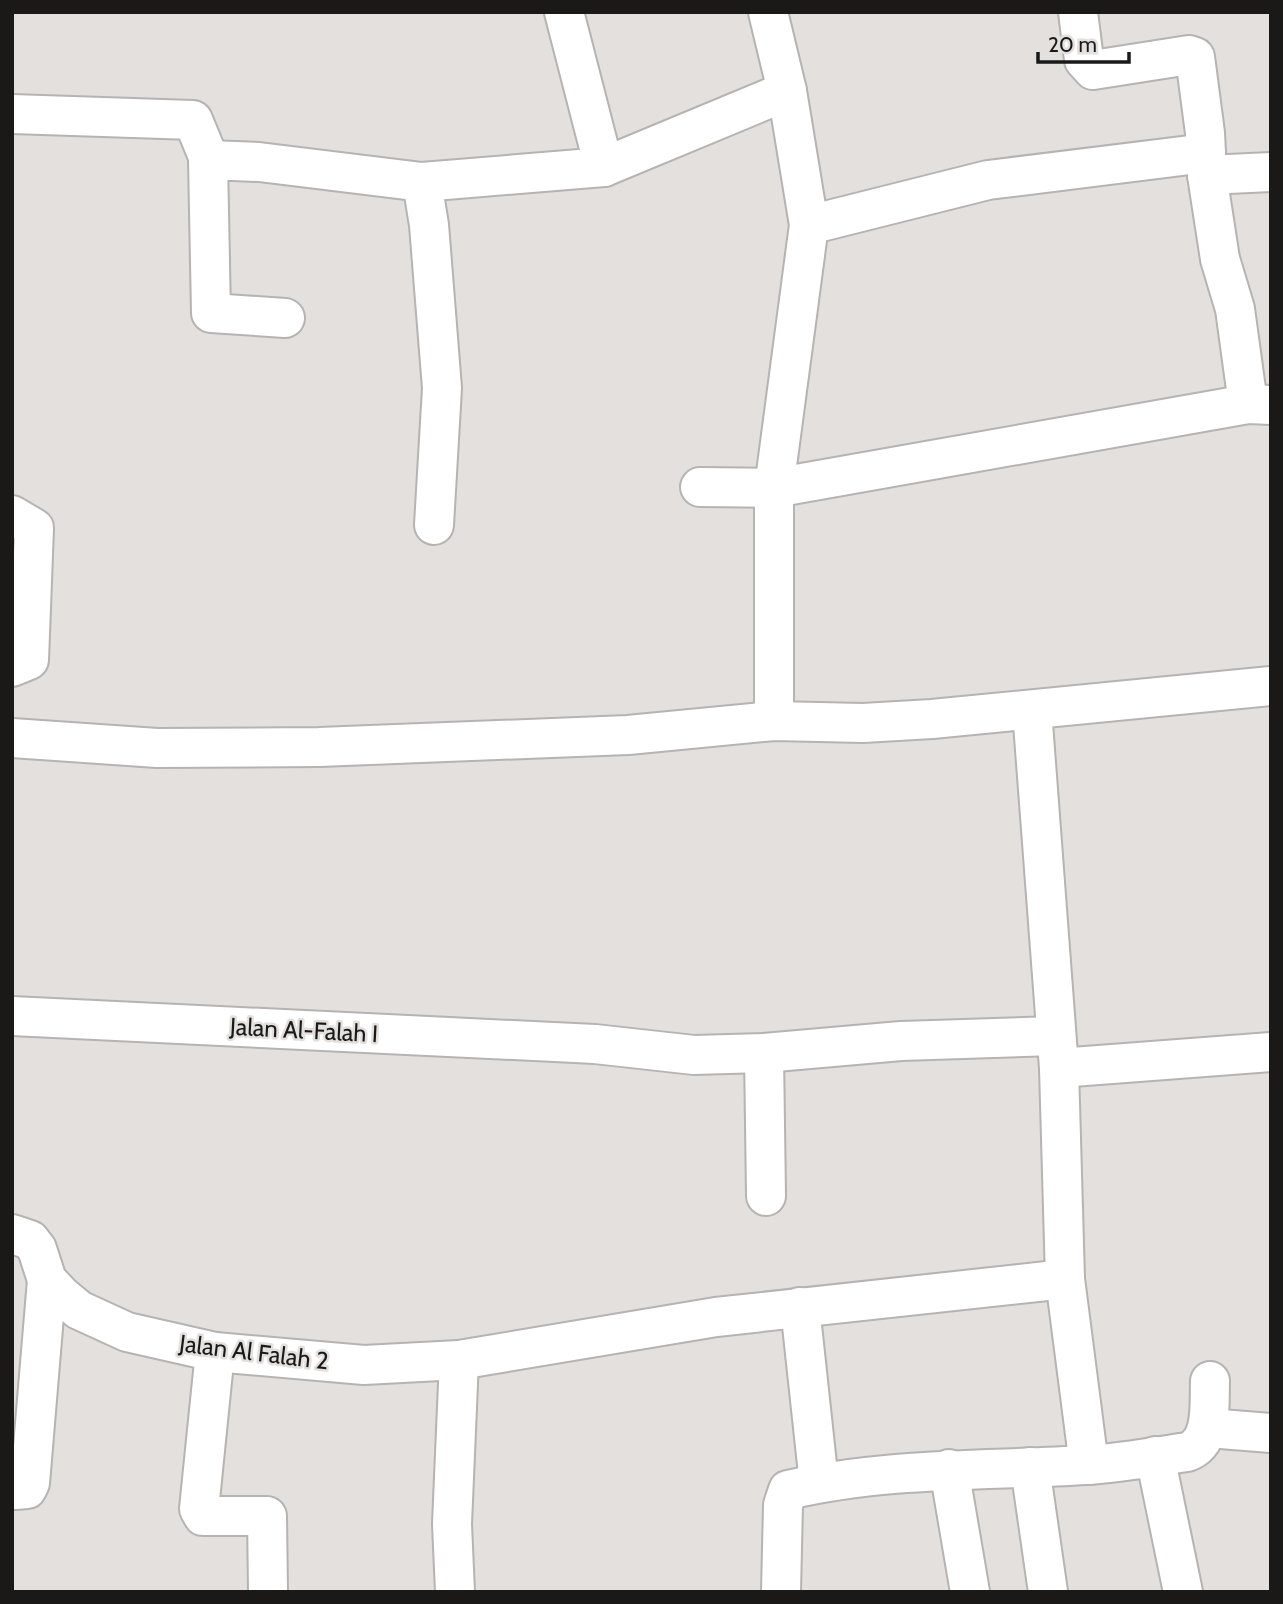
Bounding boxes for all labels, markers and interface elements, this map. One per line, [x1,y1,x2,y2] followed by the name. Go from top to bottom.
[1038,21,1129,65] scale bar
[1048,32,1097,57] text: 20 m
[228,1012,379,1048] street label: Jalan Al-Falah I
[177,1328,330,1376] street label: Jalan Al Falah 2

